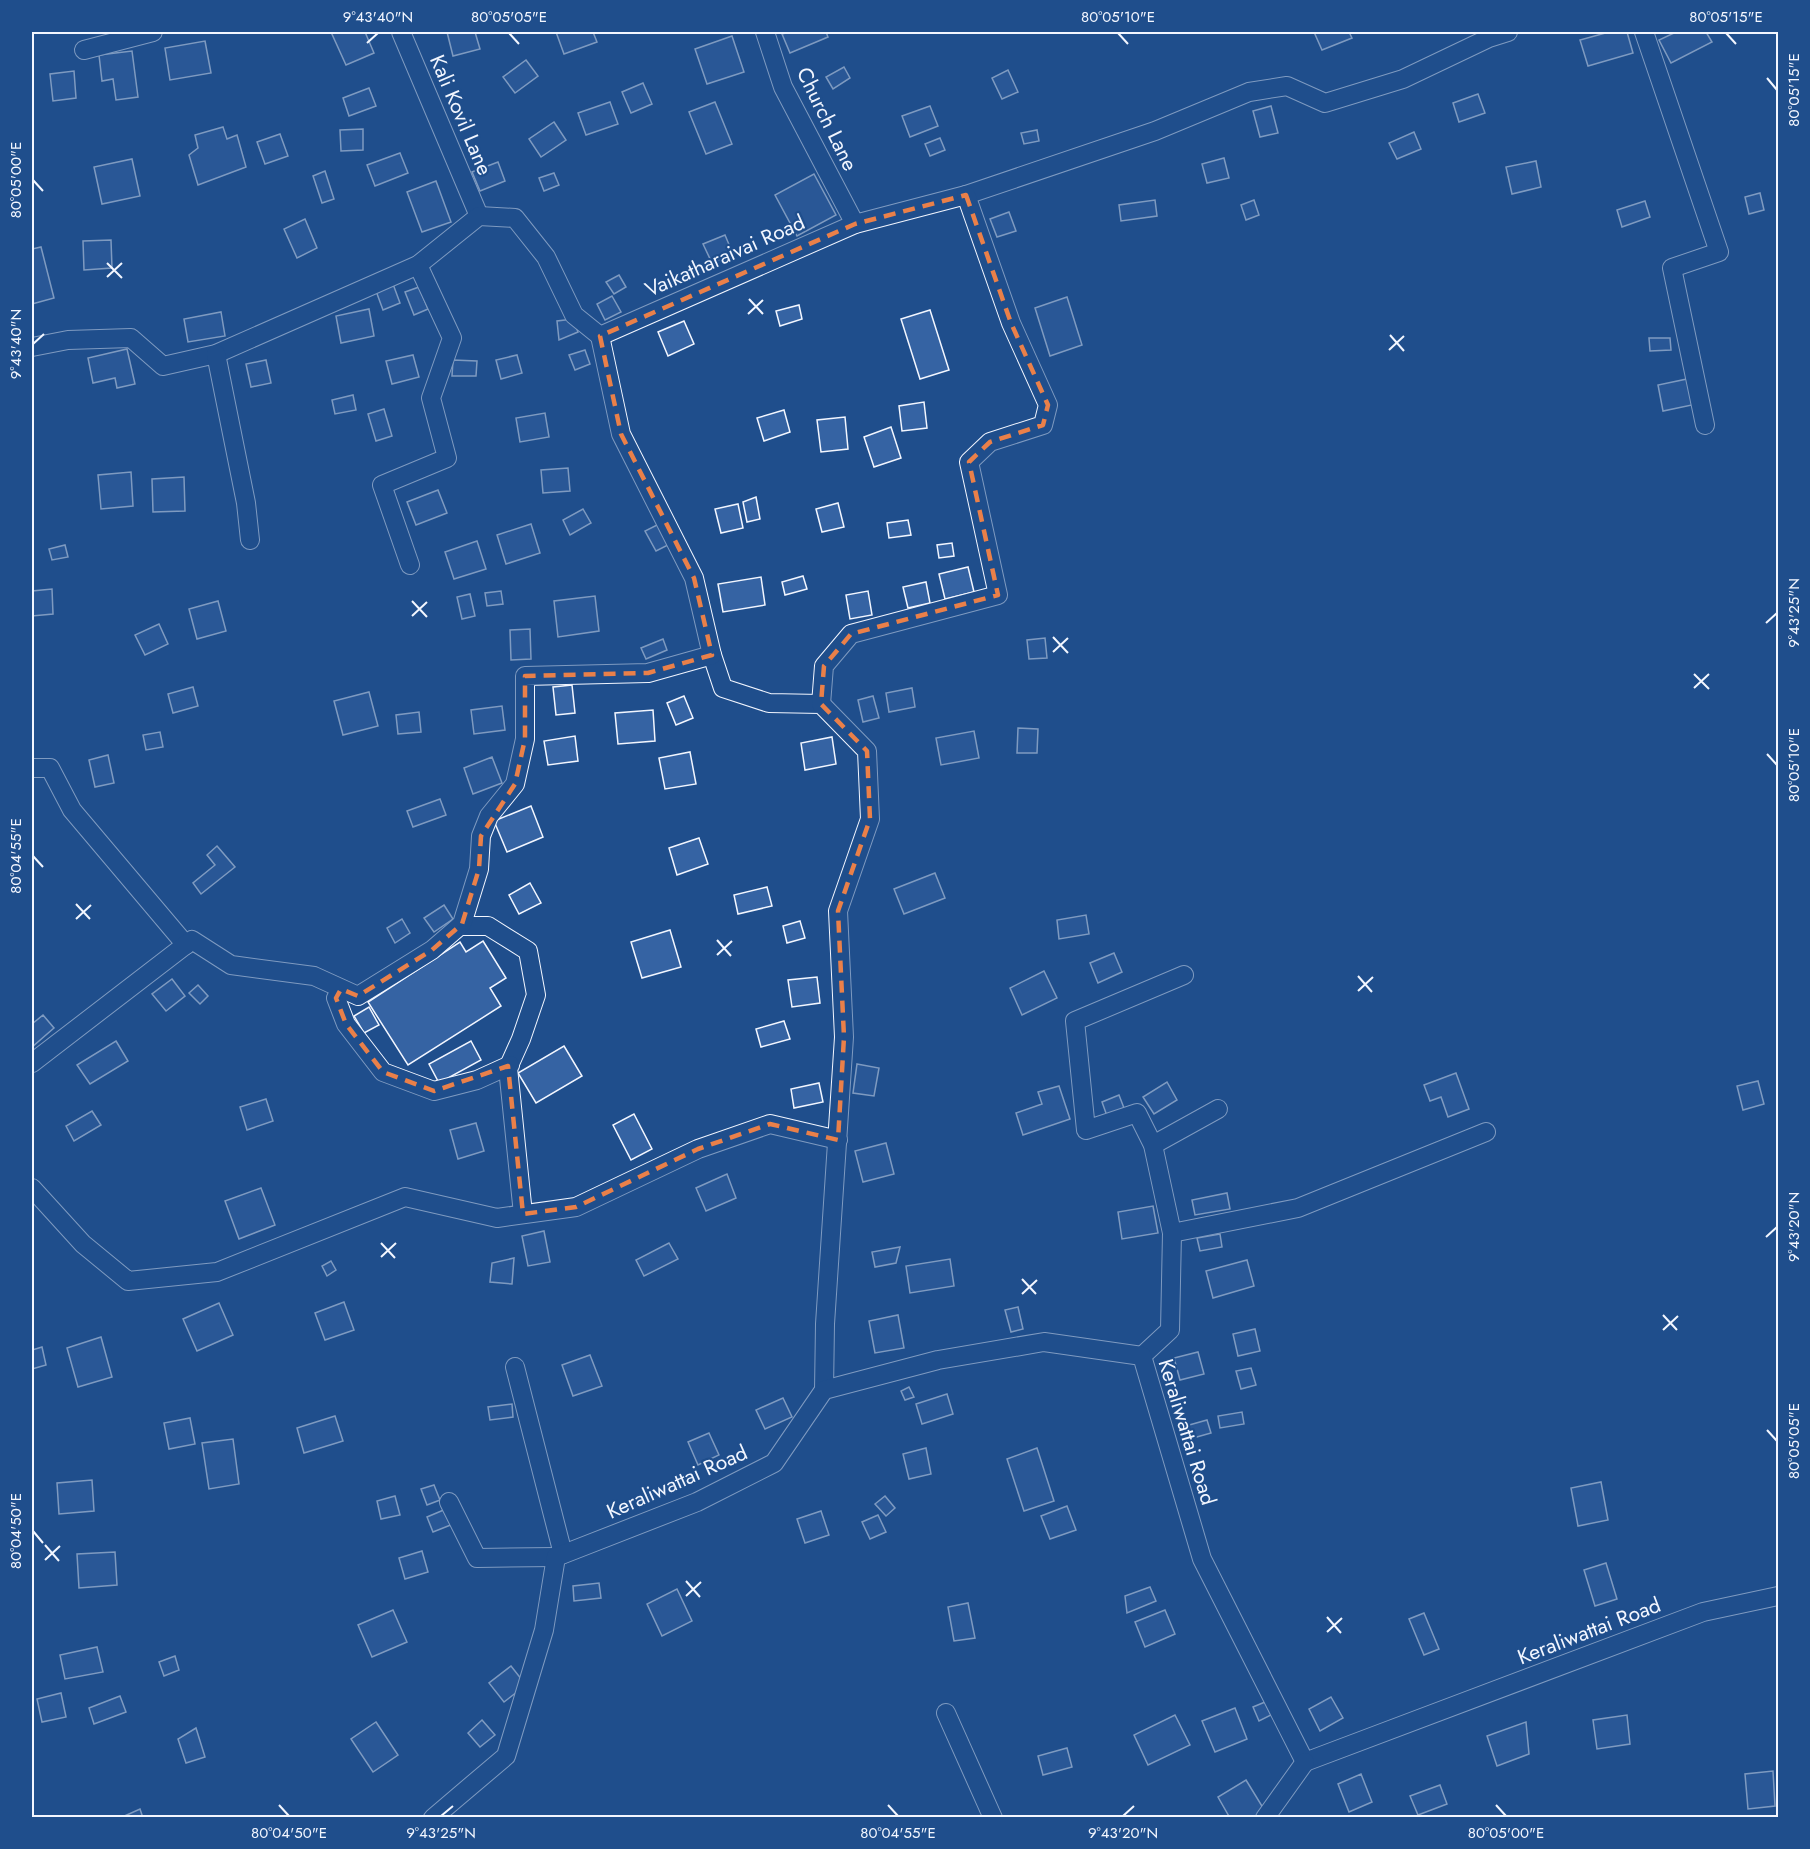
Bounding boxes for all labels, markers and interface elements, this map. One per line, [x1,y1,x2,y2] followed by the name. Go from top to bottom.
[343,6,413,28] text: 9°43'40"N
[471,6,547,28] text: 80°05'05"E
[1081,6,1155,28] text: 80°05'10"E
[1689,6,1763,28] text: 80°05'15"E
[422,50,500,180] street label: Kali Kovil Lane
[1783,53,1805,127] text: 80°05'15"E
[789,62,865,176] street label: Church Lane
[5,142,27,218] text: 80°05'00"E
[640,207,810,305] street label: Vaikatharaivai Road
[5,309,27,379] text: 9°43'40"N
[1783,578,1805,648] text: 9°43'25"N
[1783,728,1805,802] text: 80°05'10"E
[5,818,27,894] text: 80°04'55"E
[1783,1192,1805,1262] text: 9°43'20"N
[1151,1355,1223,1509] street label: Keraliwattai Road
[1783,1403,1805,1479] text: 80°05'05"E
[602,1438,752,1526] street label: Keraliwattai Road
[5,1493,27,1569] text: 80°04'50"E
[1513,1590,1665,1672] street label: Keraliwattai Road
[251,1822,327,1844] text: 80°04'50"E
[406,1822,476,1844] text: 9°43'25"N
[860,1822,936,1844] text: 80°04'55"E
[1088,1822,1158,1844] text: 9°43'20"N
[1468,1822,1544,1844] text: 80°05'00"E

